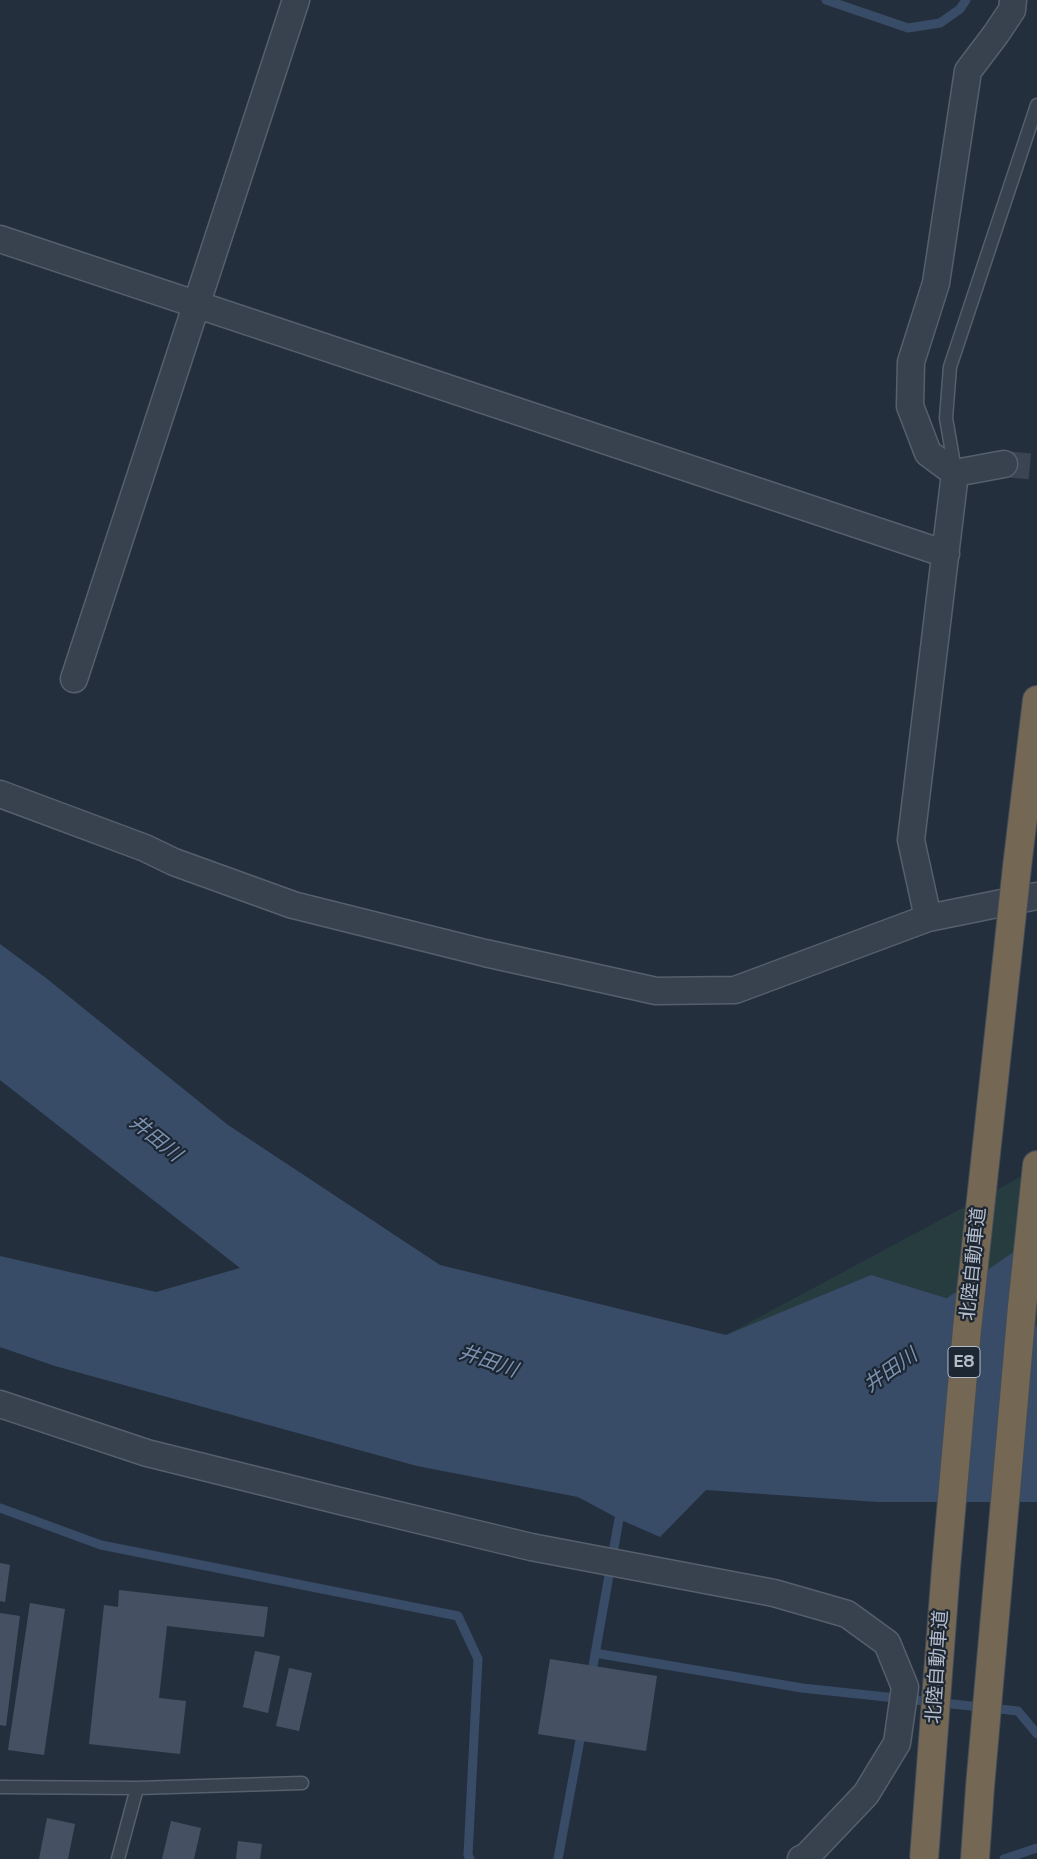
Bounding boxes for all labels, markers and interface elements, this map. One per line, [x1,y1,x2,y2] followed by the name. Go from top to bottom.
[124,1111,186,1167] water label: 井田川
[957,1206,991,1322] street label: 北陸自動車道
[456,1341,520,1383] water label: 井田川
[860,1344,922,1398] water label: 井田川
[948,1346,980,1378] road number: E8
[923,1609,953,1725] street label: 北陸自動車道

